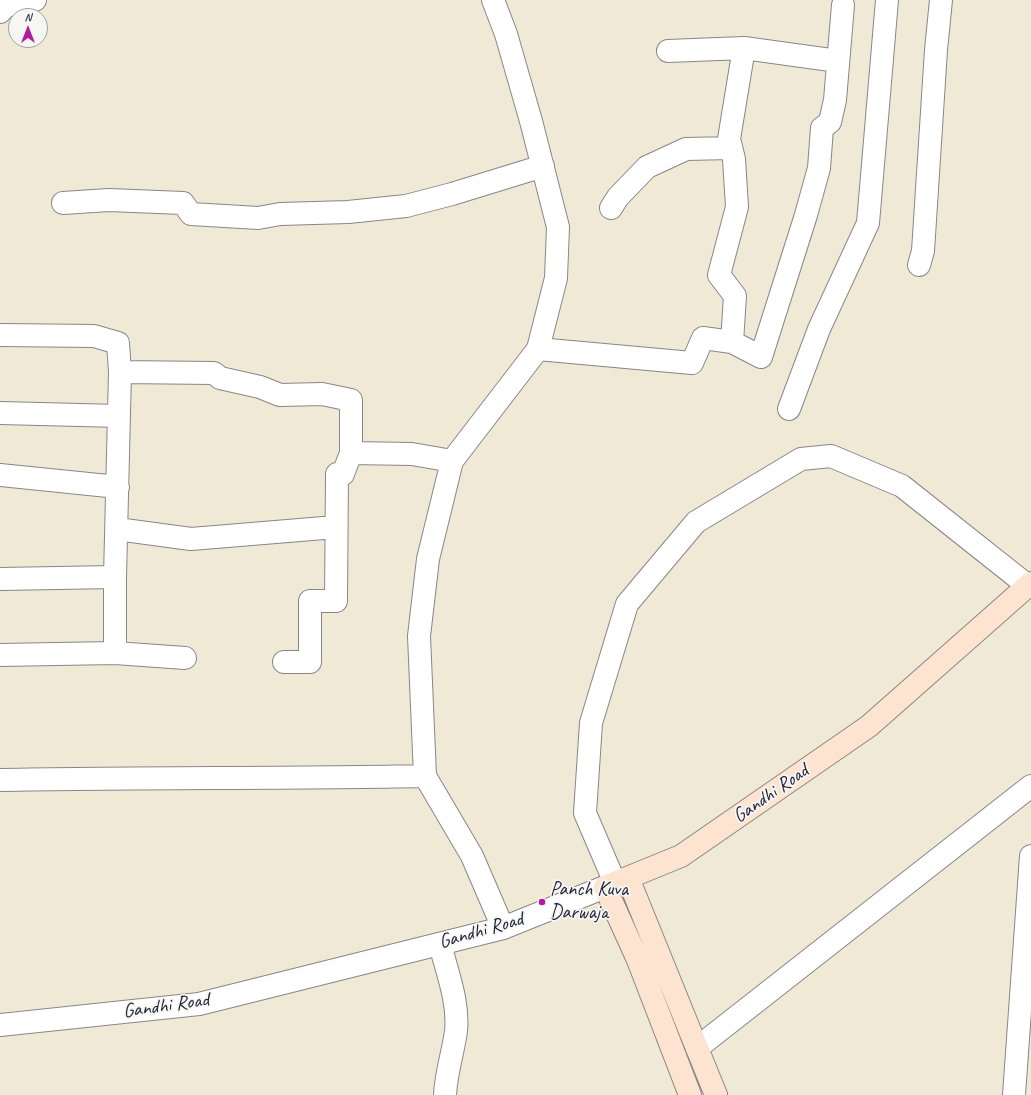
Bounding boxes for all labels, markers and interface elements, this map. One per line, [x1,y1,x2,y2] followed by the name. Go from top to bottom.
[8,8,48,48] north arrow
[25,10,31,24] text: N
[729,759,813,829] street label: Gandhi Road
[550,878,628,925] place label: Panch Kuva Darwaja
[537,897,547,907] marker: Panch Kuva Darwaja
[436,908,526,954] street label: Gandhi Road
[122,988,210,1024] street label: Gandhi Road

